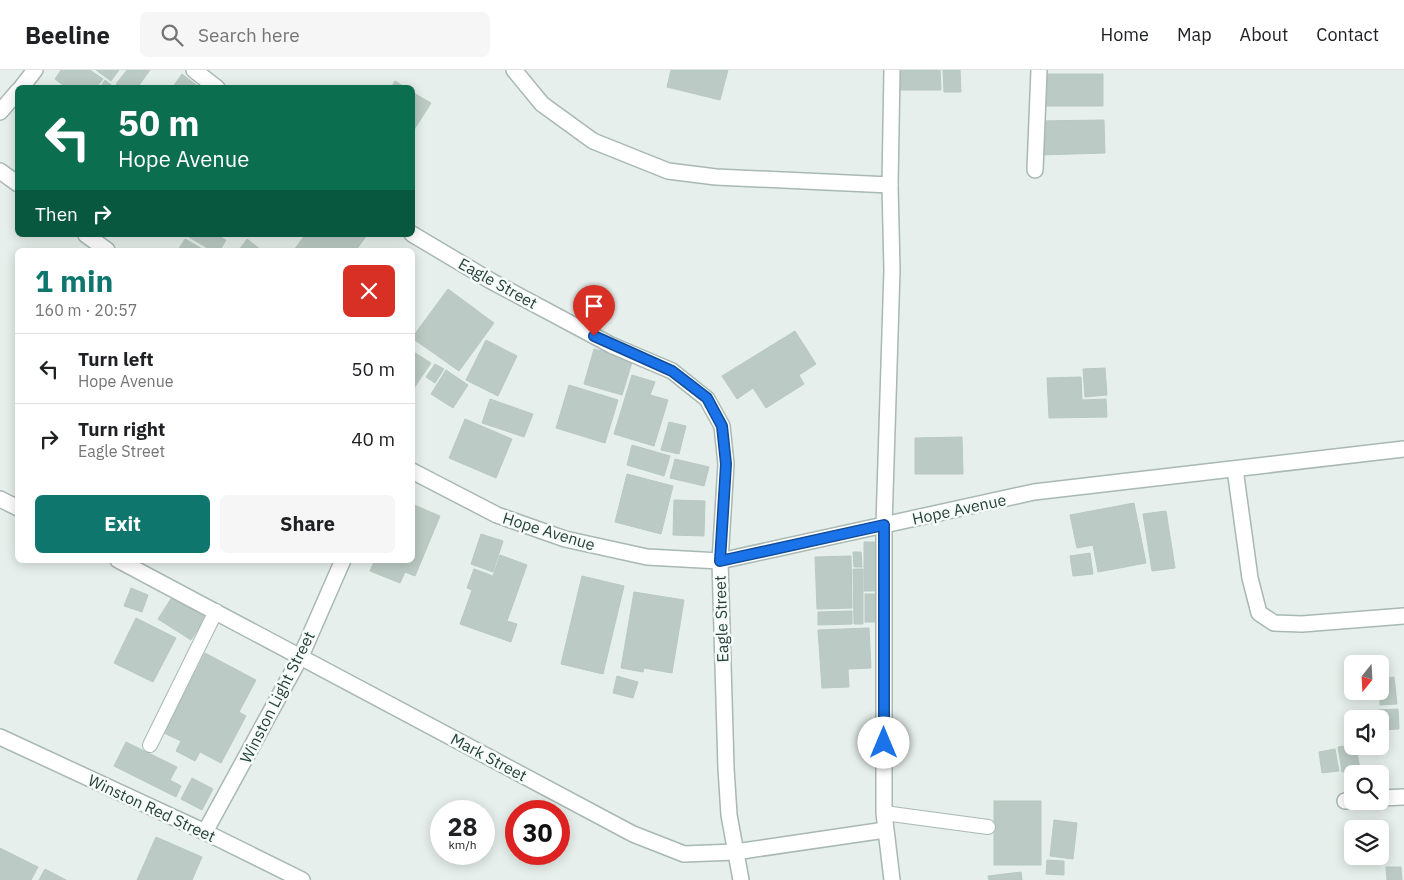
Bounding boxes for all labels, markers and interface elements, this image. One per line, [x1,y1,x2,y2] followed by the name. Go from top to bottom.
[140,12,490,57] search box
[25,19,110,51] text: Beeline
[158,21,186,49] icon: search
[198,23,300,47] text: Search here
[1101,23,1149,46] text: Home
[1177,23,1212,46] text: Map
[1240,23,1288,46] text: About
[1316,23,1379,46] text: Contact
[118,100,200,146] text: 50 m
[35,105,100,170] icon: left
[118,144,249,173] text: Hope Avenue
[88,200,116,228] icon: right
[35,202,78,226] text: Then
[455,253,541,313] street label: Eagle Street
[35,261,113,300] text: 1 min
[343,265,395,317] button: close
[573,285,615,336] pin
[580,292,608,320] icon: arrive
[35,300,137,320] text: 160 m · 20:57
[78,347,154,371] text: Turn left
[35,355,63,383] icon: left
[351,357,395,381] text: 50 m
[78,371,174,391] text: Hope Avenue
[78,417,165,441] text: Turn right
[35,425,63,453] icon: right
[351,427,395,451] text: 40 m
[78,441,165,461] text: Eagle Street
[910,489,1008,529] street label: Hope Avenue
[35,495,210,553] button: Exit
[220,495,395,553] button: Share
[500,507,598,555] street label: Hope Avenue
[709,575,733,663] street label: Eagle Street
[235,628,319,766] street label: Winston Light Street
[1344,655,1389,700] north arrow
[1344,655,1389,865] map controls
[1344,710,1389,755] button: sound
[857,716,909,768] position arrow
[447,729,531,785] street label: Mark Street
[1344,765,1389,810] button: search
[85,770,219,846] street label: Winston Red Street
[505,800,570,865] speed limit sign: 30
[447,810,478,843] text: 28
[1344,820,1389,865] button: layers
[448,837,477,852] text: km/h

